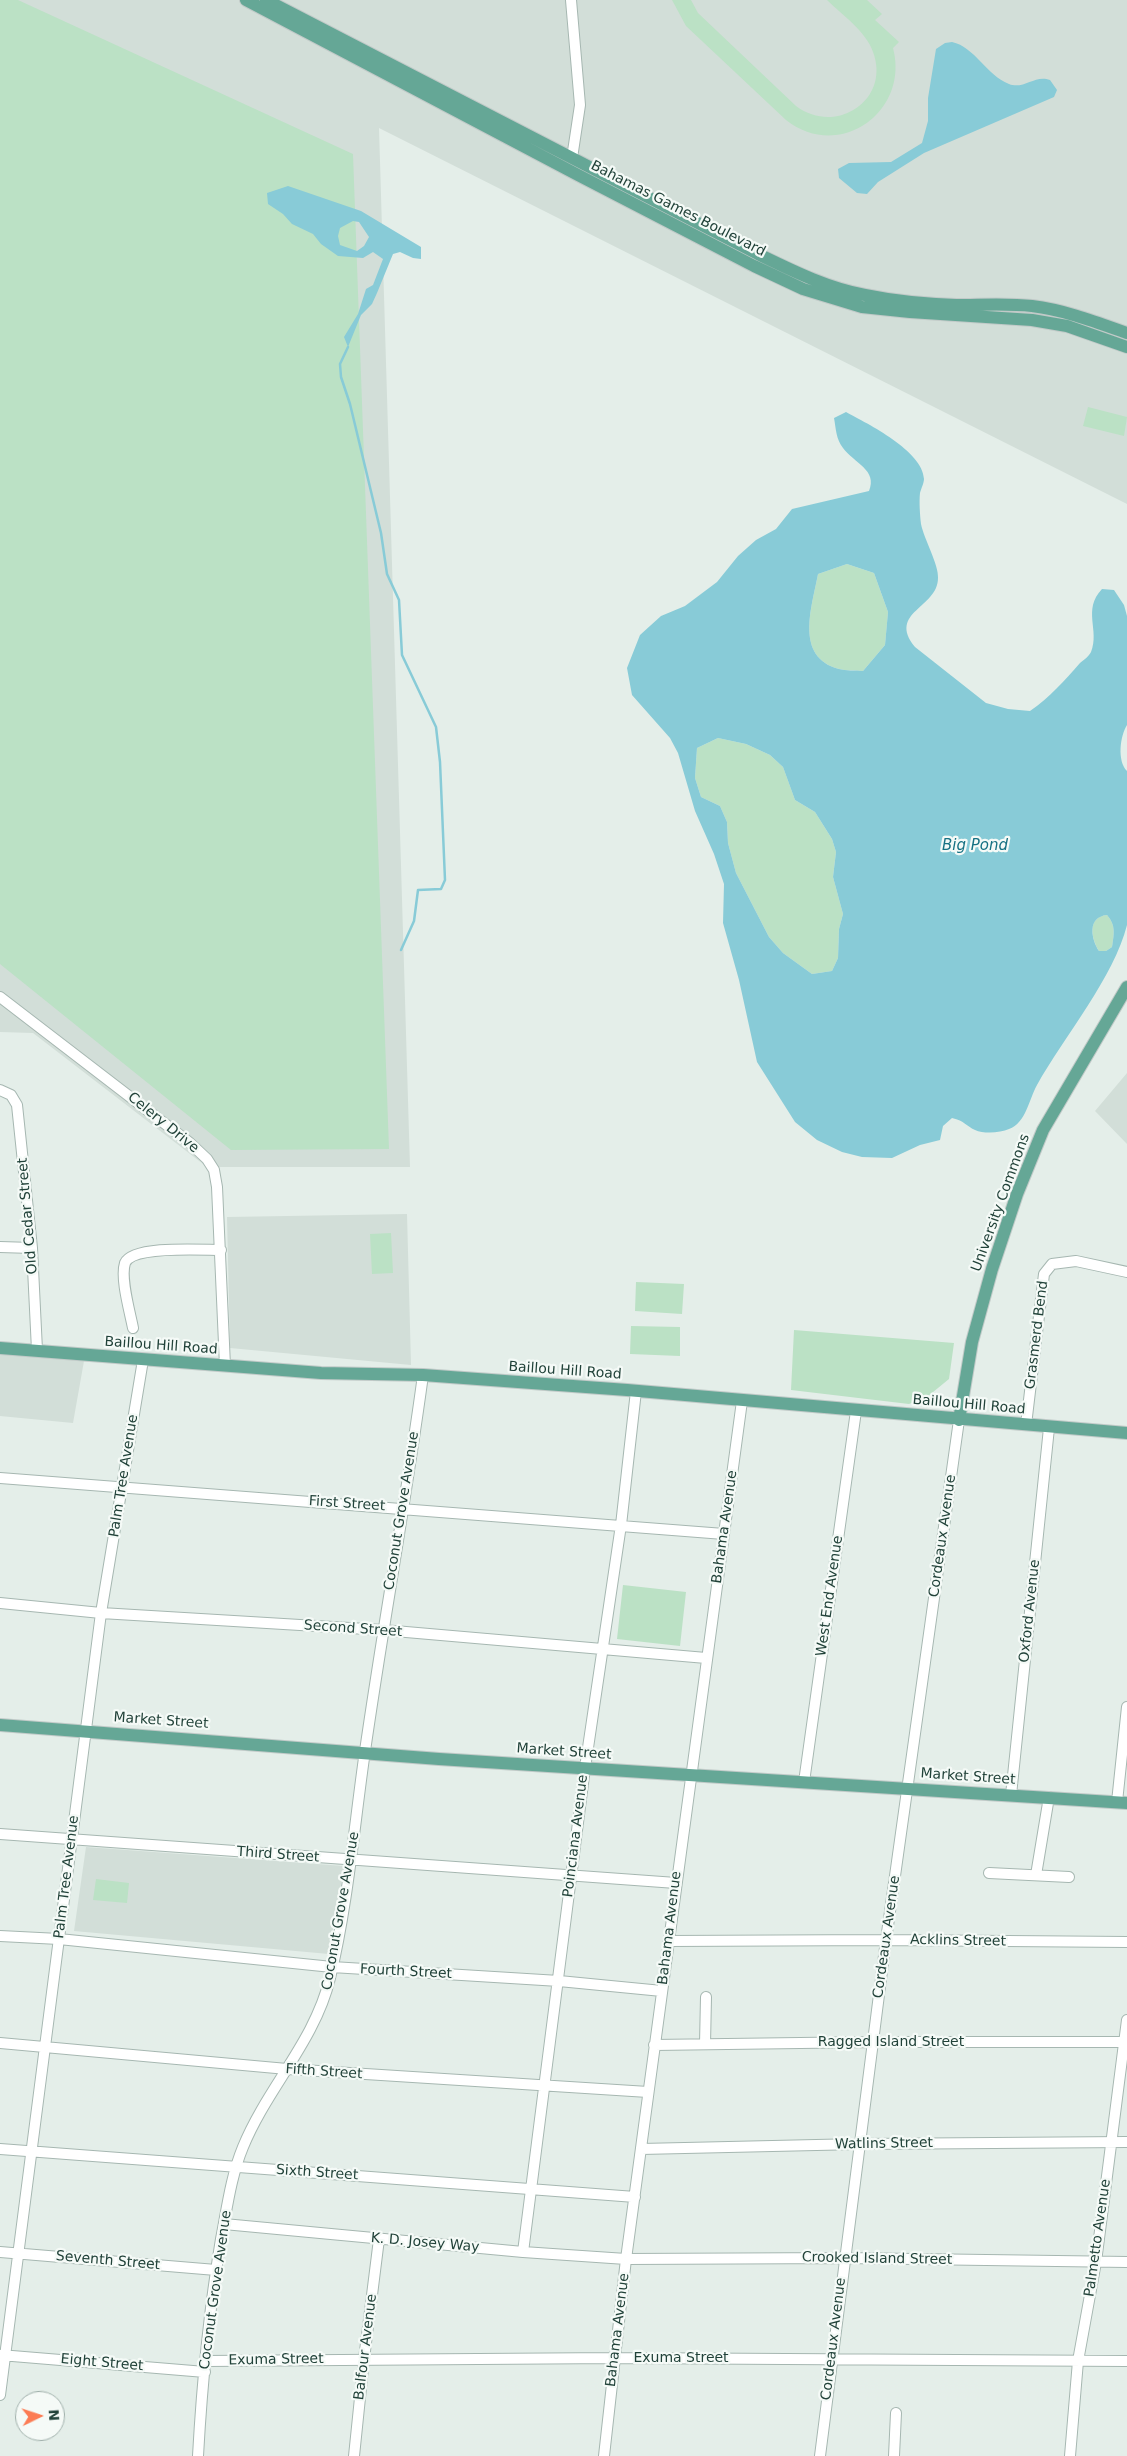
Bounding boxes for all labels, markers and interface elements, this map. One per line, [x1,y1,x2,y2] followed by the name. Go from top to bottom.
[588,158,768,260] street label: Bahamas Games Boulevard
[942,837,1008,855] water label: Big Pond
[124,1089,202,1157] street label: Celery Drive
[968,1132,1034,1274] street label: University Commons
[15,1157,41,1275] street label: Old Cedar Street
[1022,1280,1052,1390] street label: Grasmerd Bend
[104,1334,218,1358] street label: Baillou Hill Road
[508,1359,622,1383] street label: Baillou Hill Road
[912,1392,1026,1418] street label: Baillou Hill Road
[106,1413,142,1539] street label: Palm Tree Avenue
[381,1430,423,1592] street label: Coconut Grove Avenue
[709,1469,741,1585] street label: Bahama Avenue
[926,1474,960,1598] street label: Cordeaux Avenue
[308,1493,386,1515] street label: First Street
[813,1534,847,1658] street label: West End Avenue
[1016,1559,1044,1663] street label: Oxford Avenue
[303,1617,403,1641] street label: Second Street
[113,1709,209,1733] street label: Market Street
[516,1740,612,1764] street label: Market Street
[920,1765,1016,1789] street label: Market Street
[560,1774,592,1898] street label: Poinciana Avenue
[51,1814,83,1940] street label: Palm Tree Avenue
[319,1831,363,1991] street label: Coconut Grove Avenue
[236,1844,320,1866] street label: Third Street
[655,1870,685,1986] street label: Bahama Avenue
[870,1875,904,1999] street label: Cordeaux Avenue
[910,1932,1006,1950] street label: Acklins Street
[360,1961,452,1983] street label: Fourth Street
[818,2034,964,2050] street label: Ragged Island Street
[285,2061,363,2083] street label: Fifth Street
[835,2135,933,2153] street label: Watlins Street
[275,2162,359,2184] street label: Sixth Street
[1081,2178,1115,2298] street label: Palmetto Avenue
[197,2209,235,2371] street label: Coconut Grove Avenue
[370,2230,480,2256] street label: K. D. Josey Way
[55,2248,161,2274] street label: Seventh Street
[802,2249,952,2269] street label: Crooked Island Street
[603,2272,633,2388] street label: Bahama Avenue
[818,2277,850,2401] street label: Cordeaux Avenue
[351,2293,381,2401] street label: Balfour Avenue
[633,2350,729,2366] street label: Exuma Street
[60,2351,144,2375] street label: Eight Street
[228,2351,324,2369] street label: Exuma Street
[15,2391,65,2441] north arrow
[46,2409,62,2421] text: N

